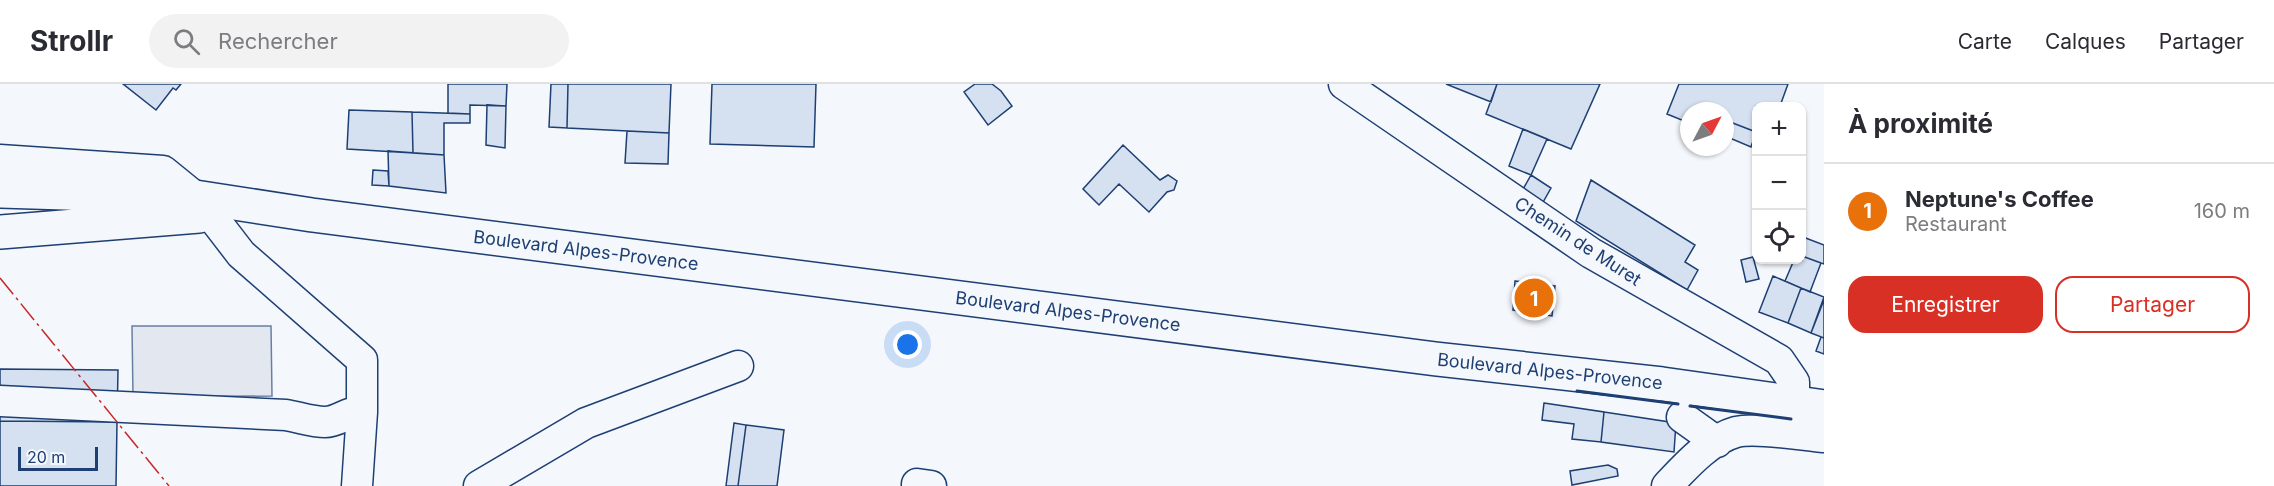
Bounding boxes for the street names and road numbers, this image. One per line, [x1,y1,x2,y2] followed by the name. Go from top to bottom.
[1511,192,1645,290] street label: Chemin de Muret
[472,226,700,274] street label: Boulevard Alpes-Provence
[954,287,1182,335] street label: Boulevard Alpes-Provence
[1436,349,1664,393] street label: Boulevard Alpes-Provence

